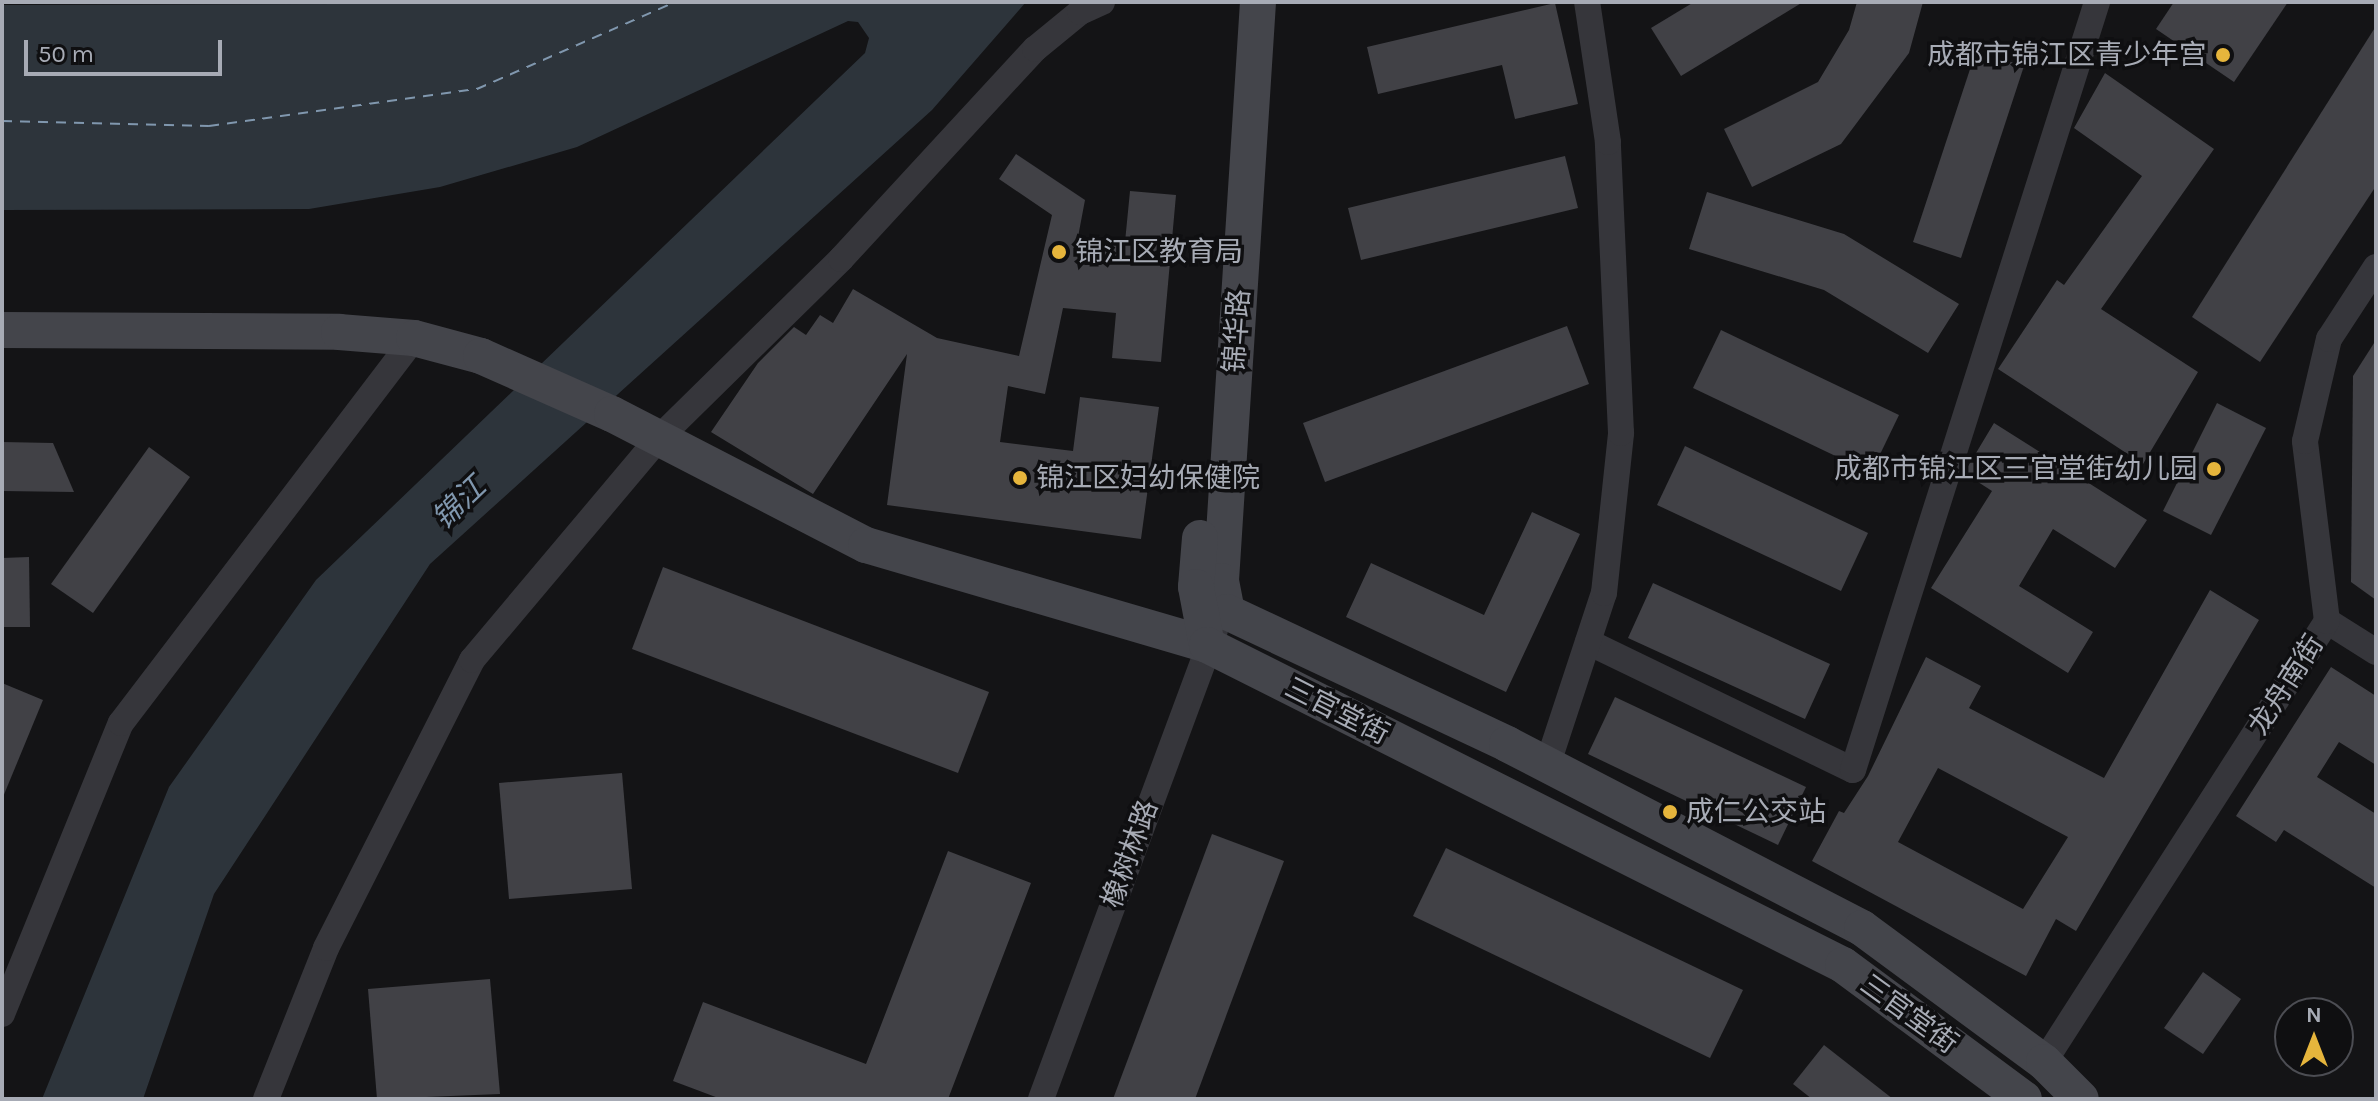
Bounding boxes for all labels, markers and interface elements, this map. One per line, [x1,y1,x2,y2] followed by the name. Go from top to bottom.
[28,24,226,74] scale bar
[1927,38,2207,72] place label: 成都市锦江区青少年宫
[38,40,94,68] text: 50 m
[2214,46,2232,64] marker: 成都市锦江区青少年宫
[1075,235,1243,269] place label: 锦江区教育局
[1050,243,1068,261] marker: 锦江区教育局
[1217,288,1257,374] street label: 锦华路
[1834,452,2198,486] place label: 成都市锦江区三官堂街幼儿园
[2205,460,2223,478] marker: 成都市锦江区三官堂街幼儿园
[1036,461,1260,495] place label: 锦江区妇幼保健院
[425,469,493,537] water label: 锦江
[1011,469,1029,487] marker: 锦江区妇幼保健院
[2241,629,2331,741] street label: 龙舟南街
[1279,671,1395,751] street label: 三官堂街
[1686,795,1826,829] place label: 成仁公交站
[1095,796,1165,912] street label: 橡树林路
[1661,803,1679,821] marker: 成仁公交站
[1854,967,1964,1061] street label: 三官堂街
[2274,997,2354,1077] north arrow
[2306,1002,2322,1028] text: N

